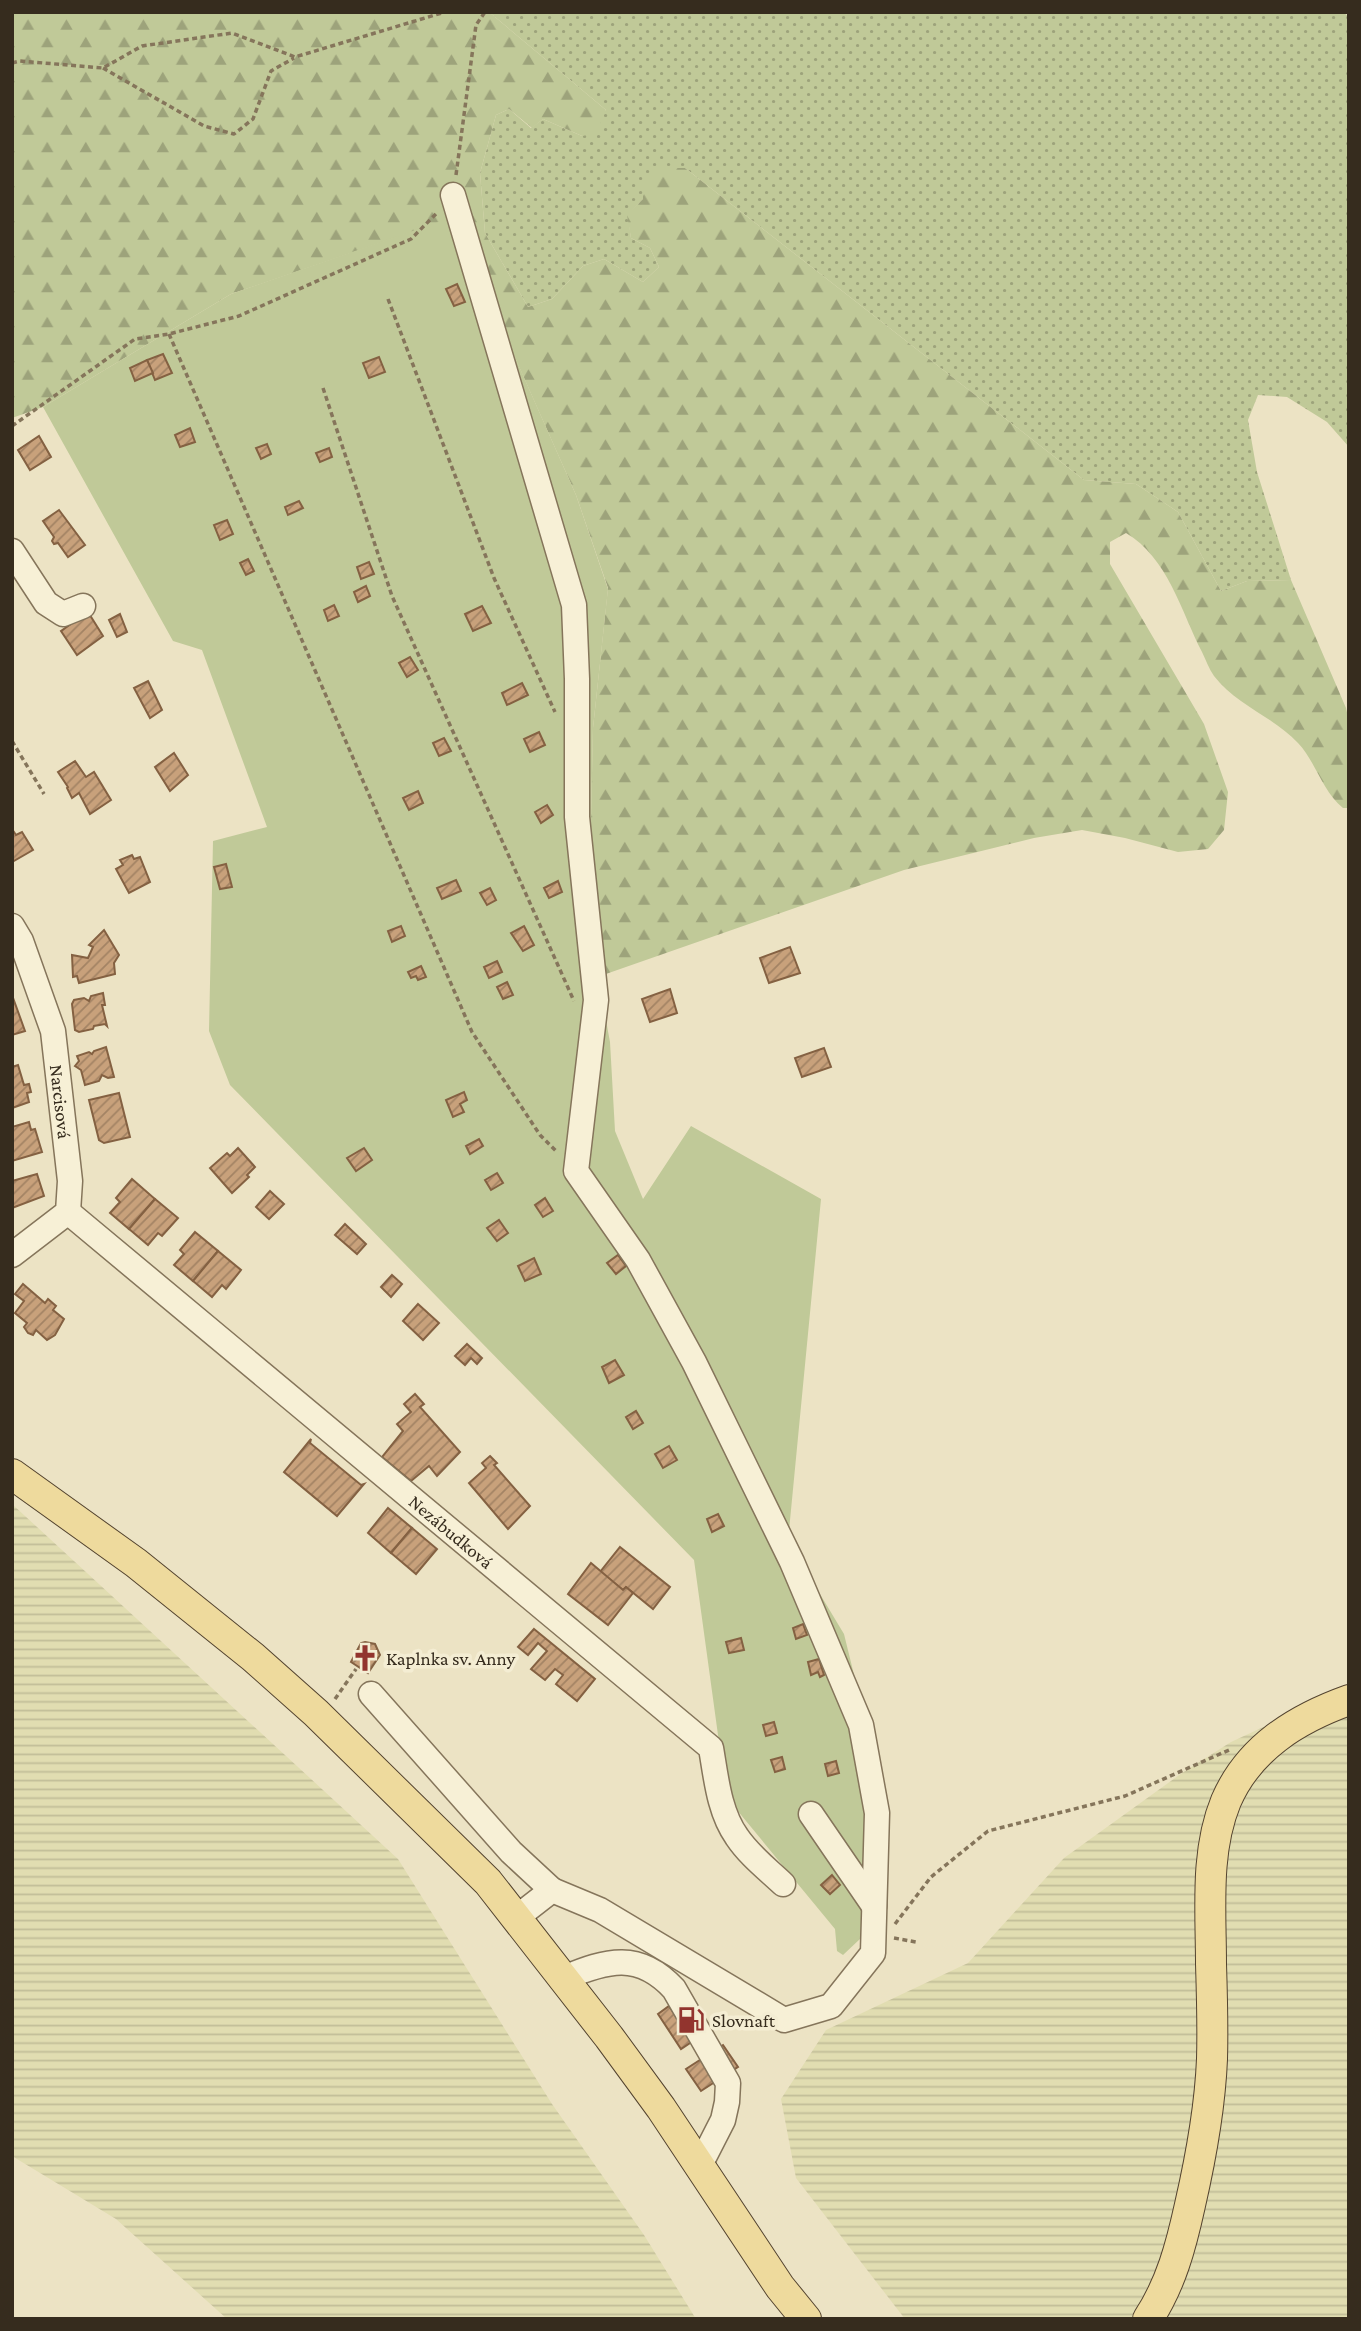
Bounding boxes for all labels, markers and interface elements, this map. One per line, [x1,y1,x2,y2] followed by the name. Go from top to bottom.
[46,1063,76,1140] street label: Narcisová
[405,1490,498,1573] street label: Nezábudková
[350,1643,380,1673] church icon: Kaplnka sv. Anny
[386,1648,516,1669] place label: Kaplnka sv. Anny
[676,2005,706,2035] fuel station icon: Slovnaft
[712,2010,776,2031] place label: Slovnaft

